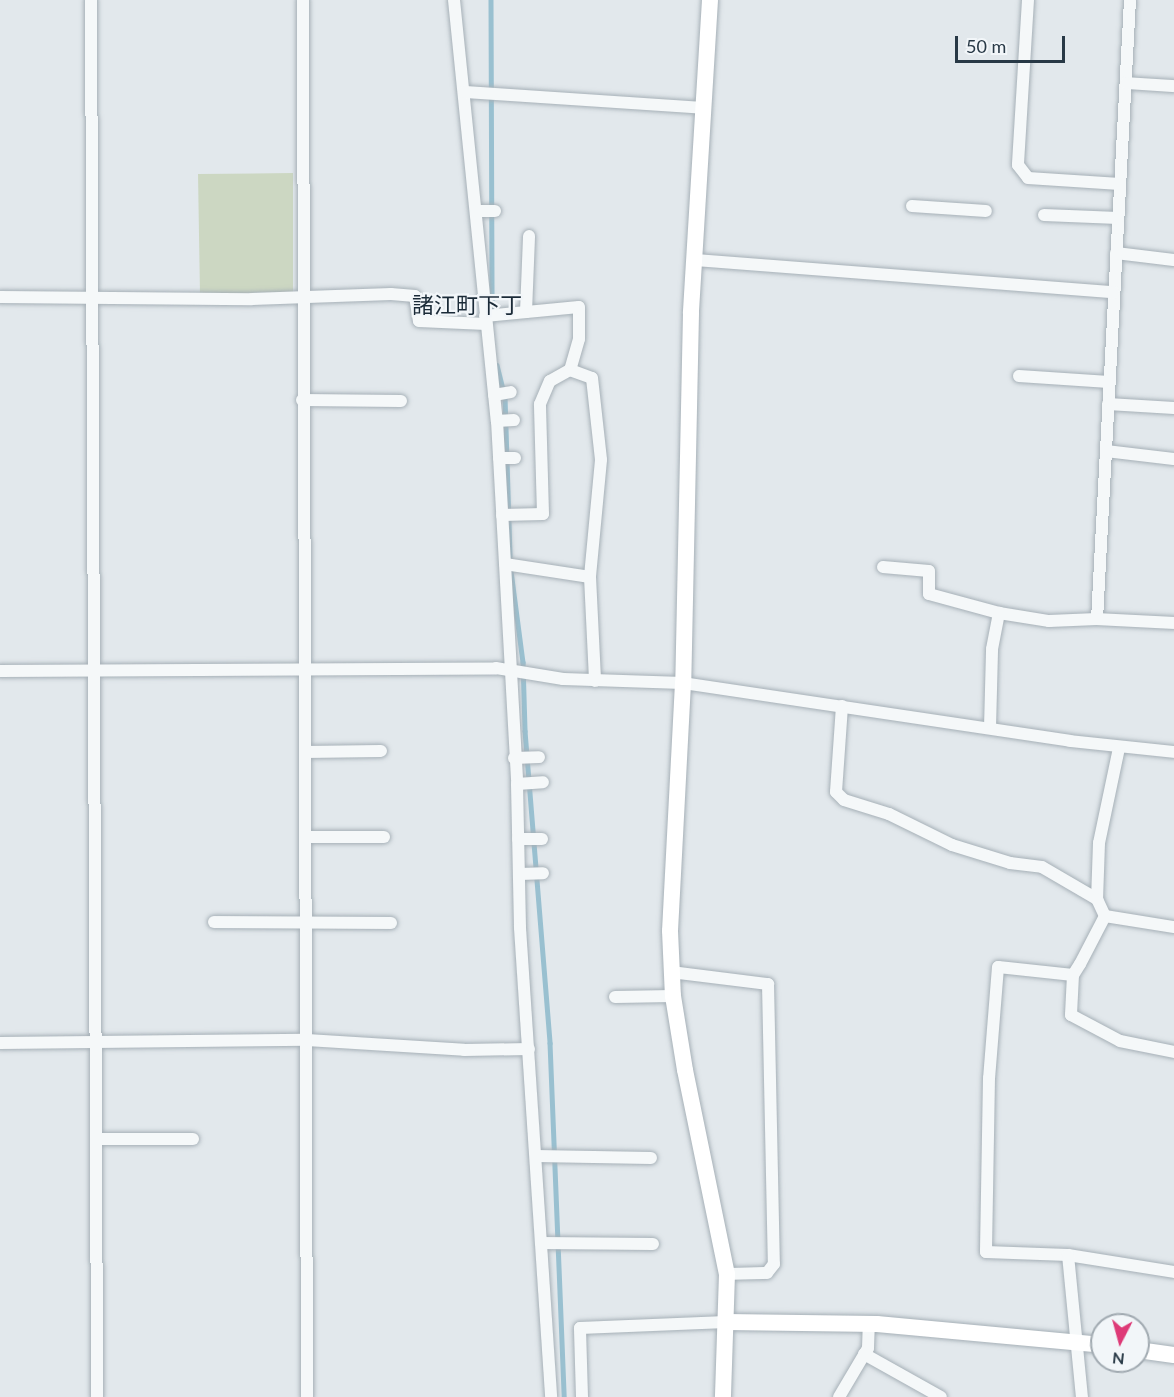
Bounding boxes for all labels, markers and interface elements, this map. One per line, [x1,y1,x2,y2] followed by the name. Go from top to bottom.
[958,24,1068,62] scale bar
[966,35,1006,57] text: 50 m
[412,292,522,318] district label: 諸江町下丁
[1090,1313,1150,1373] north arrow
[1111,1349,1125,1370] text: N

